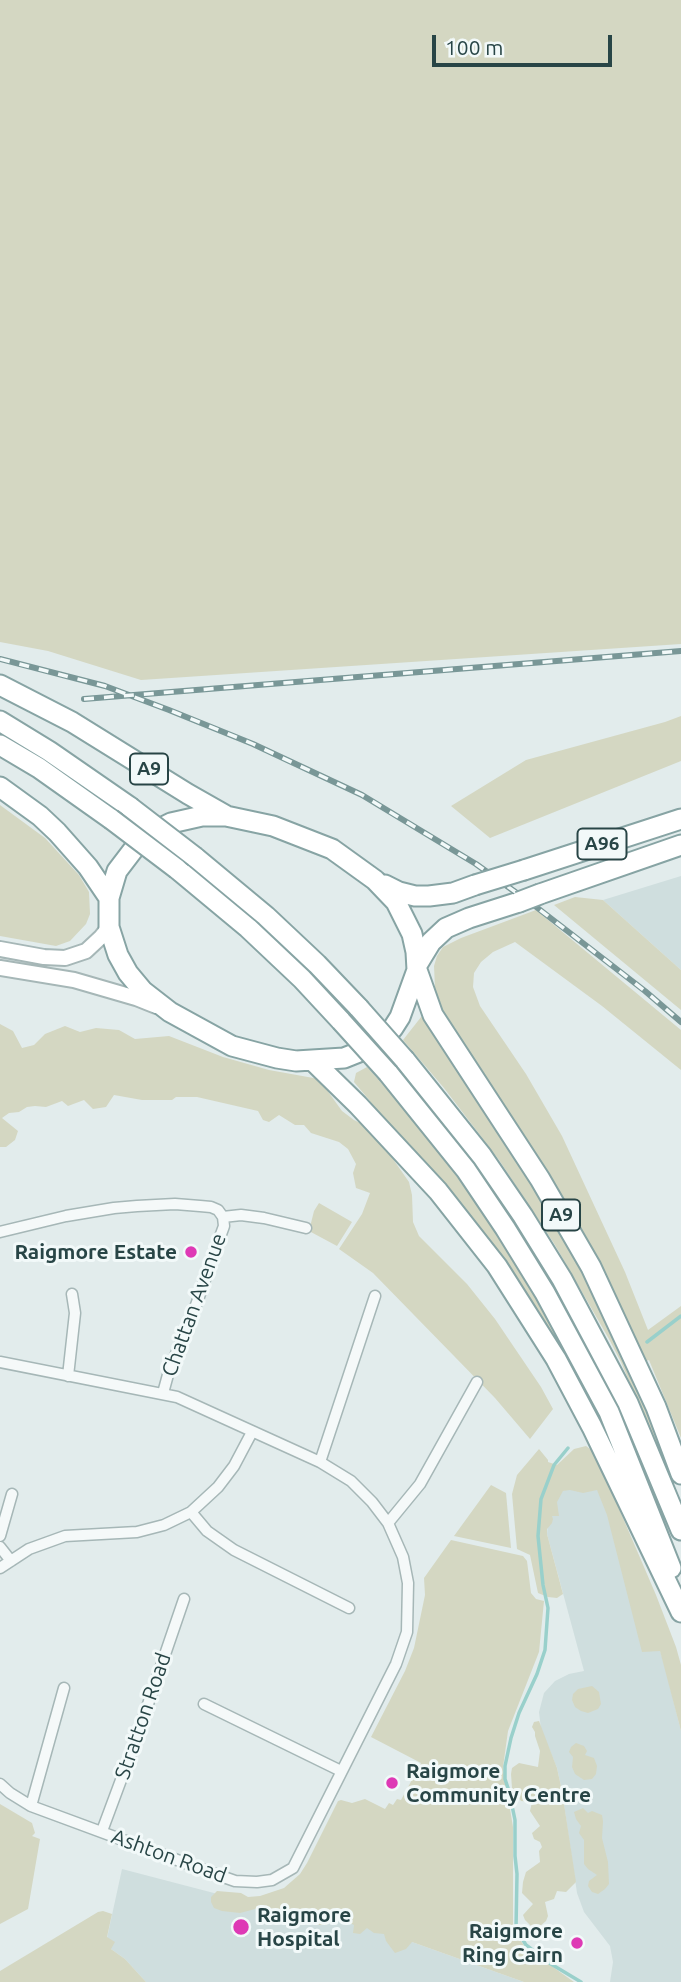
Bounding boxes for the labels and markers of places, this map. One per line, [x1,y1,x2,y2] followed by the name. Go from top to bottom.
[14,1239,177,1265] place label: Raigmore Estate
[183,1244,199,1260] marker: Raigmore Estate
[406,1758,591,1808] place label: Raigmore Community Centre
[384,1775,400,1791] marker: Raigmore Community Centre
[257,1902,351,1952] place label: Raigmore Hospital
[231,1917,251,1937] marker: Raigmore Hospital
[462,1918,563,1968] place label: Raigmore Ring Cairn
[569,1935,585,1951] marker: Raigmore Ring Cairn

